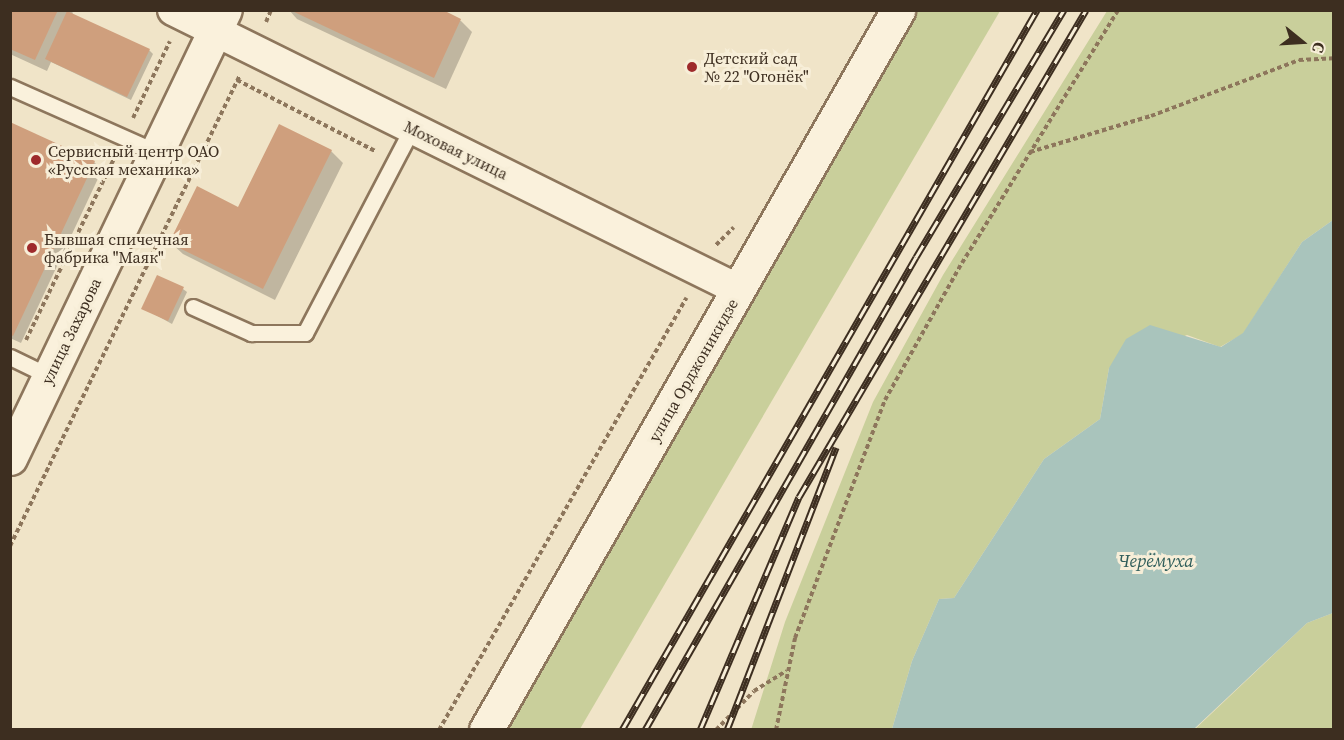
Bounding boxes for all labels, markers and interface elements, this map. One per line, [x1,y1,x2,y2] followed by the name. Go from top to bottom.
[1272,12,1332,72] north arrow
[1307,39,1331,56] text: С
[704,48,809,86] place label: Детский сад № 22 "Огонёк"
[685,60,699,74] marker: Детский сад № 22 "Огонёк"
[401,117,511,183] street label: Моховая улица
[48,141,219,179] place label: Сервисный центр ОАО «Русская механика»
[29,153,43,167] marker: Сервисный центр ОАО «Русская механика»
[44,229,189,267] place label: Бывшая спичечная фабрика "Маяк"
[25,241,39,255] marker: Бывшая спичечная фабрика "Маяк"
[37,275,105,387] street label: улица Захарова
[644,295,742,445] street label: улица Орджоникидзе
[1118,550,1194,572] water label: Черёмуха

